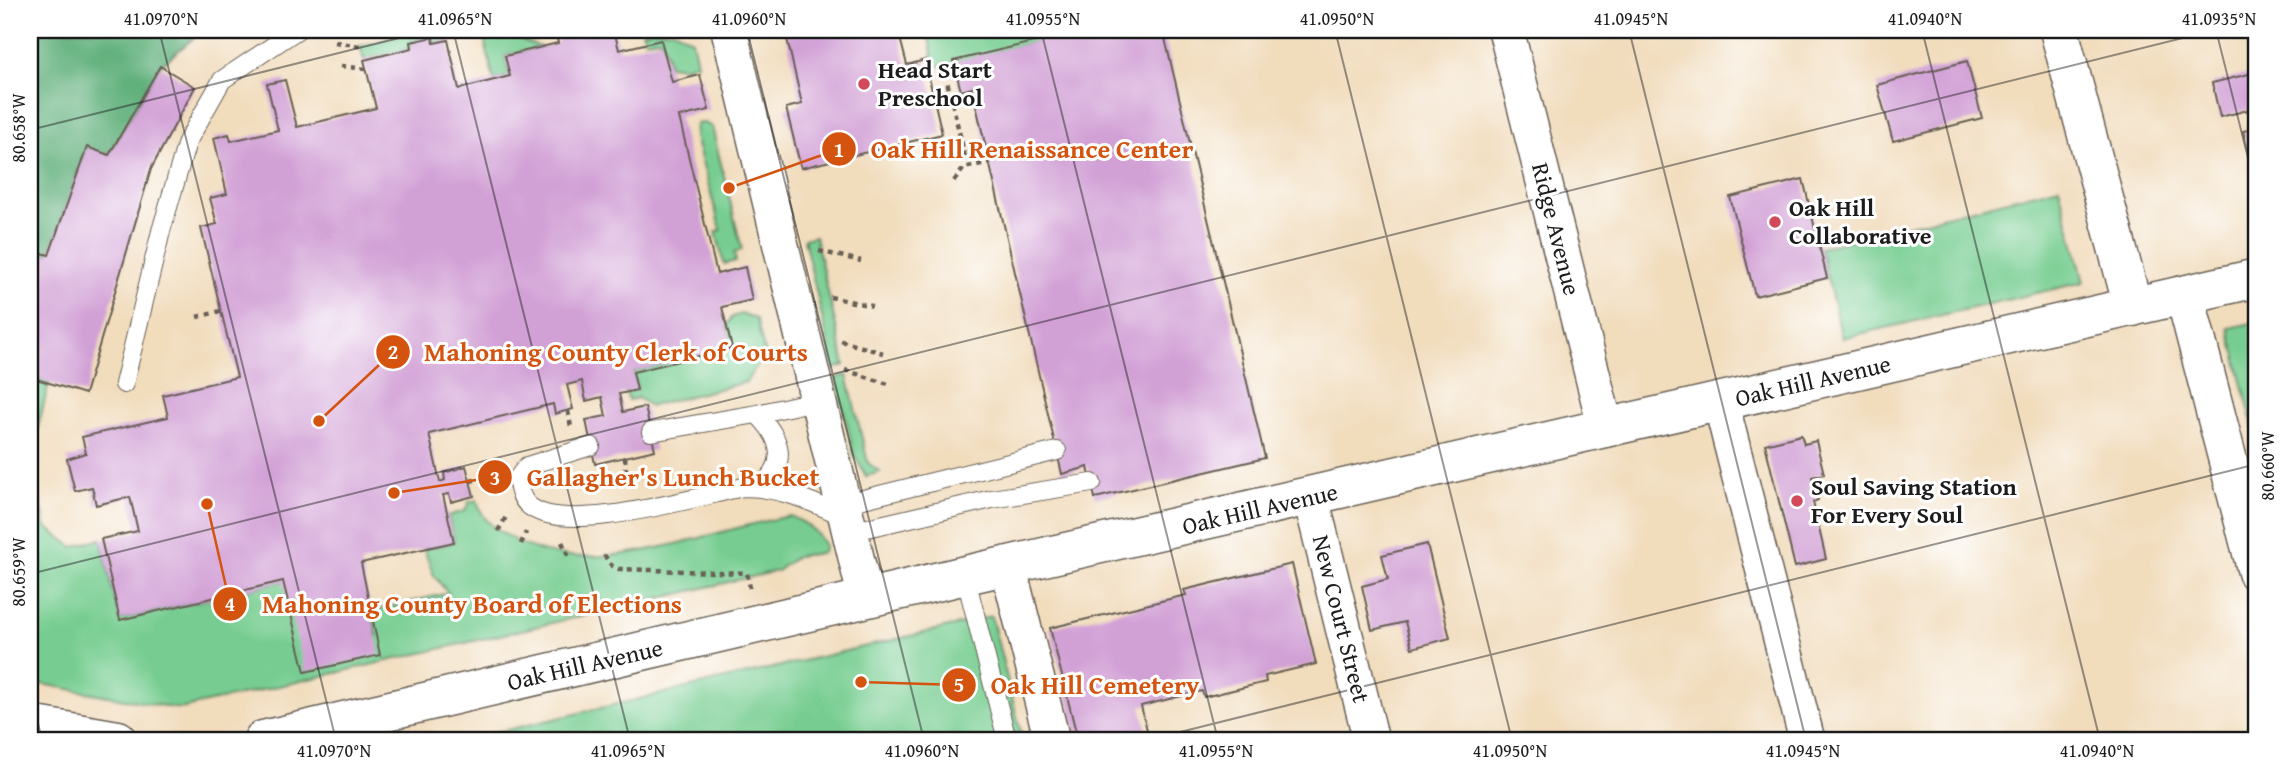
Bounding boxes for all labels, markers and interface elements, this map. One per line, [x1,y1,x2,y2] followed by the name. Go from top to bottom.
[124,5,199,32] text: 41.0970°N
[418,5,493,32] text: 41.0965°N
[712,5,787,32] text: 41.0960°N
[1006,5,1081,32] text: 41.0955°N
[1300,5,1375,32] text: 41.0950°N
[1594,5,1669,32] text: 41.0945°N
[1888,5,1963,32] text: 41.0940°N
[2182,5,2257,32] text: 41.0935°N
[878,52,992,115] place label: Head Start Preschool
[856,76,872,92] marker: Head Start Preschool
[5,93,32,163] text: 80.658°W
[821,126,1207,173] callout: Oak Hill Renaissance Center
[871,129,1193,168] text: Oak Hill Renaissance Center
[834,134,844,165] text: 1
[1523,159,1590,299] street label: Ridge Avenue
[1789,190,1932,253] place label: Oak Hill Collaborative
[1767,214,1783,230] marker: Oak Hill Collaborative
[375,328,822,375] callout: Mahoning County Clerk of Courts
[424,332,808,371] text: Mahoning County Clerk of Courts
[388,336,398,367] text: 2
[1732,346,1894,415] street label: Oak Hill Avenue
[2254,431,2281,501] text: 80.660°W
[478,454,833,501] callout: Gallagher's Lunch Bucket
[527,457,819,496] text: Gallagher's Lunch Bucket
[490,462,500,493] text: 3
[1811,469,2017,532] place label: Soul Saving Station For Every Soul
[1179,474,1341,543] street label: Oak Hill Avenue
[1789,493,1805,509] marker: Soul Saving Station For Every Soul
[1304,531,1379,707] street label: New Court Street
[5,537,32,607] text: 80.659°W
[213,580,696,627] callout: Mahoning County Board of Elections
[262,584,682,623] text: Mahoning County Board of Elections
[225,588,236,619] text: 4
[504,630,666,699] street label: Oak Hill Avenue
[942,661,1213,708] callout: Oak Hill Cemetery
[991,665,1200,704] text: Oak Hill Cemetery
[954,669,964,700] text: 5
[297,737,372,764] text: 41.0970°N
[591,737,666,764] text: 41.0965°N
[885,737,960,764] text: 41.0960°N
[1179,737,1254,764] text: 41.0955°N
[1473,737,1548,764] text: 41.0950°N
[1766,737,1841,764] text: 41.0945°N
[2060,737,2135,764] text: 41.0940°N

